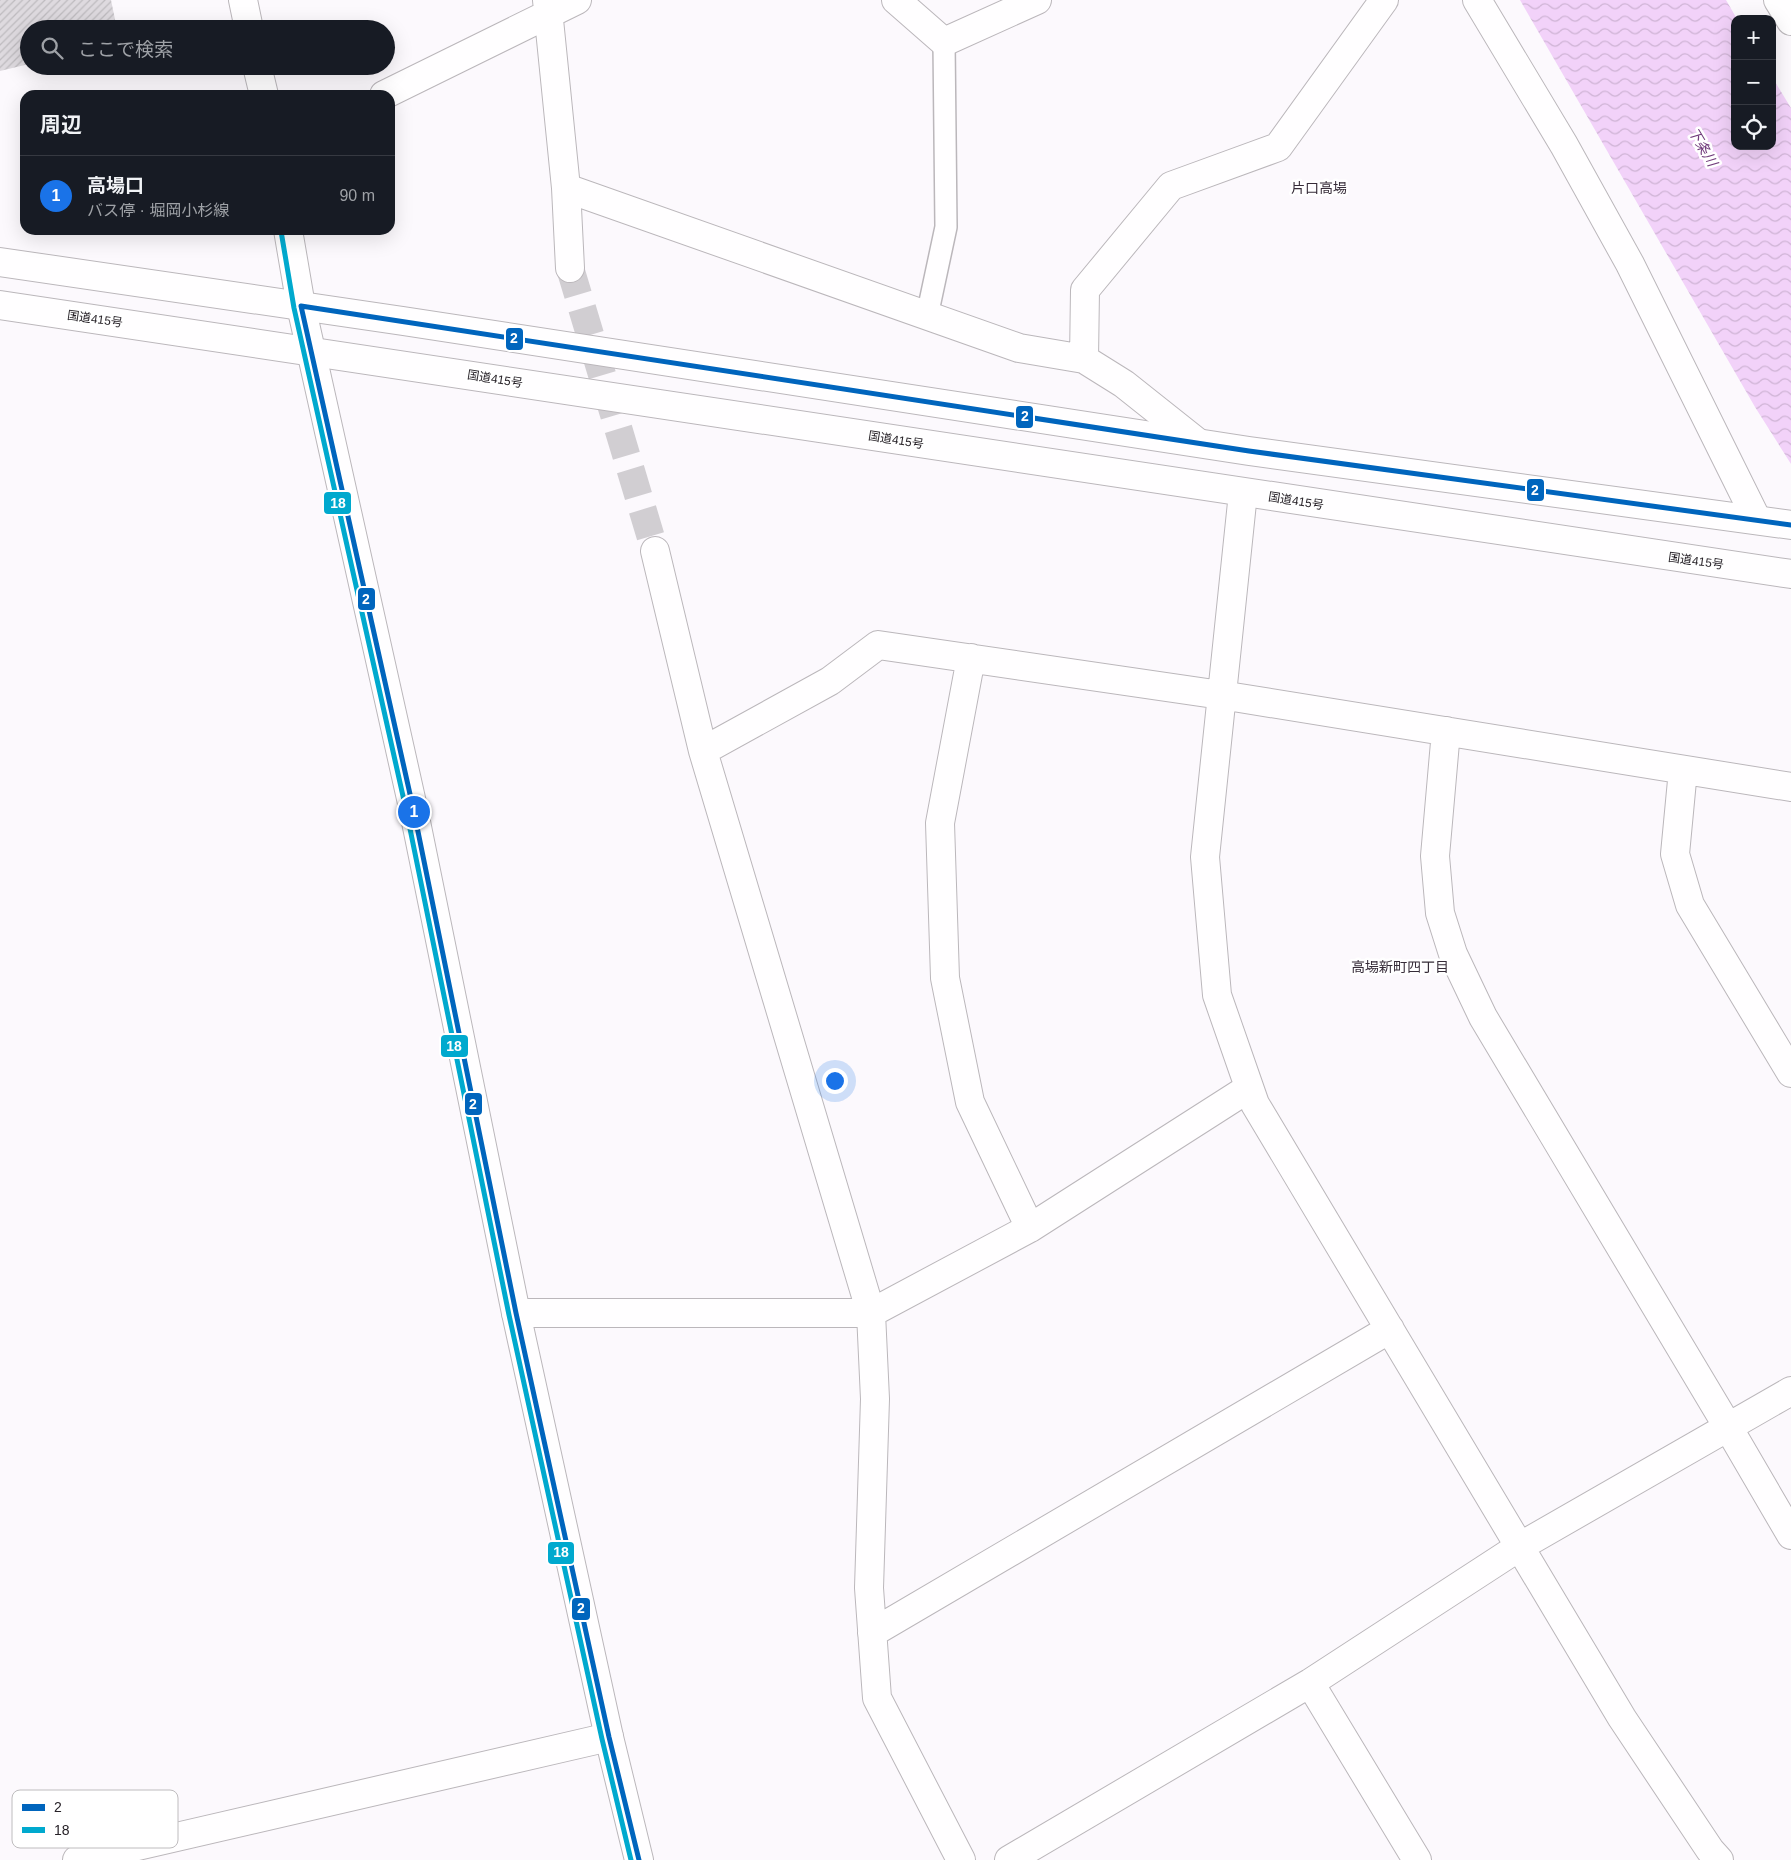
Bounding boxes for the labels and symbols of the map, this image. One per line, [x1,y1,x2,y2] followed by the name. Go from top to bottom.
[1685,125,1722,171] water label: 下条川
[1291,180,1347,196] district label: 片口高場
[66,308,124,330] street label: 国道415号
[505,327,524,351] line badge: 2
[510,330,518,346] text: 2
[466,368,524,390] street label: 国道415号
[1015,405,1034,429] line badge: 2
[1021,408,1029,424] text: 2
[867,429,925,451] street label: 国道415号
[1526,478,1545,502] line badge: 2
[1531,482,1539,498] text: 2
[1267,490,1325,512] street label: 国道415号
[323,491,352,515] line badge: 18
[330,495,346,511] text: 18
[1667,550,1725,572] street label: 国道415号
[357,587,376,611] line badge: 2
[362,591,370,607] text: 2
[398,793,430,831] pin: 1
[1351,959,1449,975] district label: 高場新町四丁目
[440,1034,469,1058] line badge: 18
[446,1038,462,1054] text: 18
[822,1068,848,1094] your location
[464,1092,483,1116] line badge: 2
[469,1096,477,1112] text: 2
[547,1541,575,1565] line badge: 18
[553,1544,569,1560] text: 18
[571,1597,591,1621] line badge: 2
[577,1600,585,1616] text: 2
[12,1790,178,1848] legend
[54,1799,62,1815] text: 2
[54,1822,70,1838] text: 18

